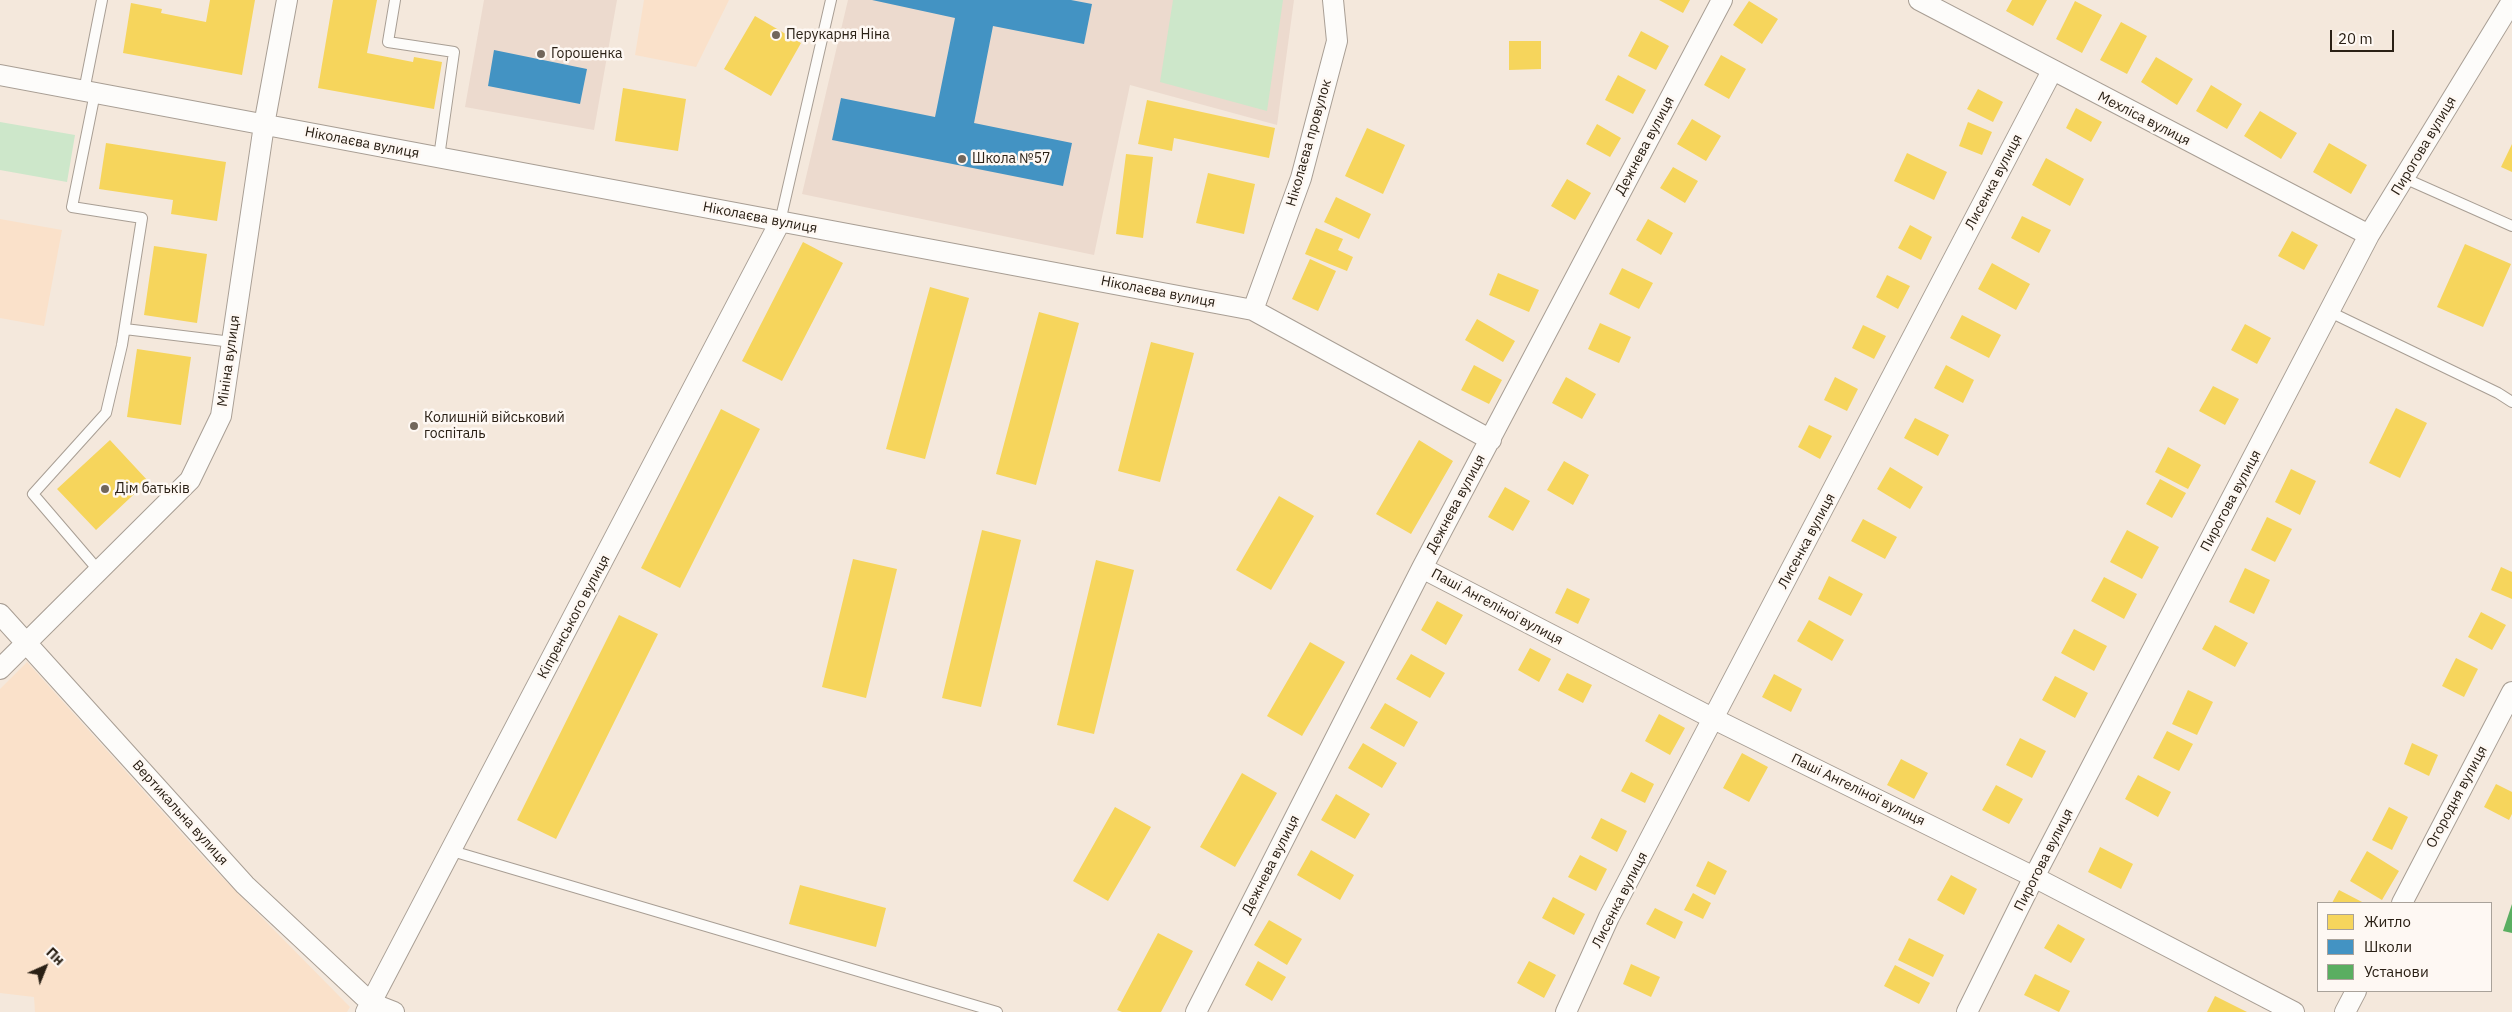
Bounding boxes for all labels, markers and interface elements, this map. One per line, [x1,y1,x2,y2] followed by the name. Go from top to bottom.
[2332,20,2396,52] scale bar
[786,27,890,43] place label: Перукарня Ніна
[770,29,782,41] marker: Перукарня Ніна
[2338,29,2373,48] text: 20 m
[551,46,623,62] place label: Горошенка
[535,48,547,60] marker: Горошенка
[1283,77,1335,209] street label: Ніколаєва провулок
[2095,88,2193,150] street label: Мехліса вулиця
[2388,93,2460,199] street label: Пирогова вулиця
[1612,94,1678,198] street label: Дежнева вулиця
[303,124,421,162] street label: Ніколаєва вулиця
[1962,131,2026,233] street label: Лисенка вулиця
[972,151,1051,167] place label: Школа №57
[956,153,968,165] marker: Школа №57
[701,199,819,237] street label: Ніколаєва вулиця
[1099,273,1217,311] street label: Ніколаєва вулиця
[214,314,244,408] street label: Мініна вулиця
[424,410,565,442] place label: Колишній військовий госпіталь
[408,420,420,432] marker: Колишній військовий госпіталь
[2197,447,2265,555] street label: Пирогова вулиця
[1423,452,1489,556] street label: Дежнева вулиця
[115,481,190,497] place label: Дім батьків
[99,483,111,495] marker: Дім батьків
[1775,490,1839,592] street label: Лисенка вулиця
[534,552,614,682] street label: Кіпренського вулиця
[1428,565,1566,649] street label: Паші Ангеліної вулиця
[2423,743,2491,851] street label: Огородня вулиця
[1788,750,1928,830] street label: Паші Ангеліної вулиця
[128,757,232,869] street label: Вертикальна вулиця
[2011,806,2077,914] street label: Пирогова вулиця
[1239,813,1303,917] street label: Дежнева вулиця
[1589,849,1651,951] street label: Лисенка вулиця
[2317,902,2492,992] legend
[2364,912,2411,931] text: Житло
[2364,937,2412,956] text: Школи
[20,942,70,992] north arrow
[43,943,68,969] text: Пн
[2364,962,2429,981] text: Установи

